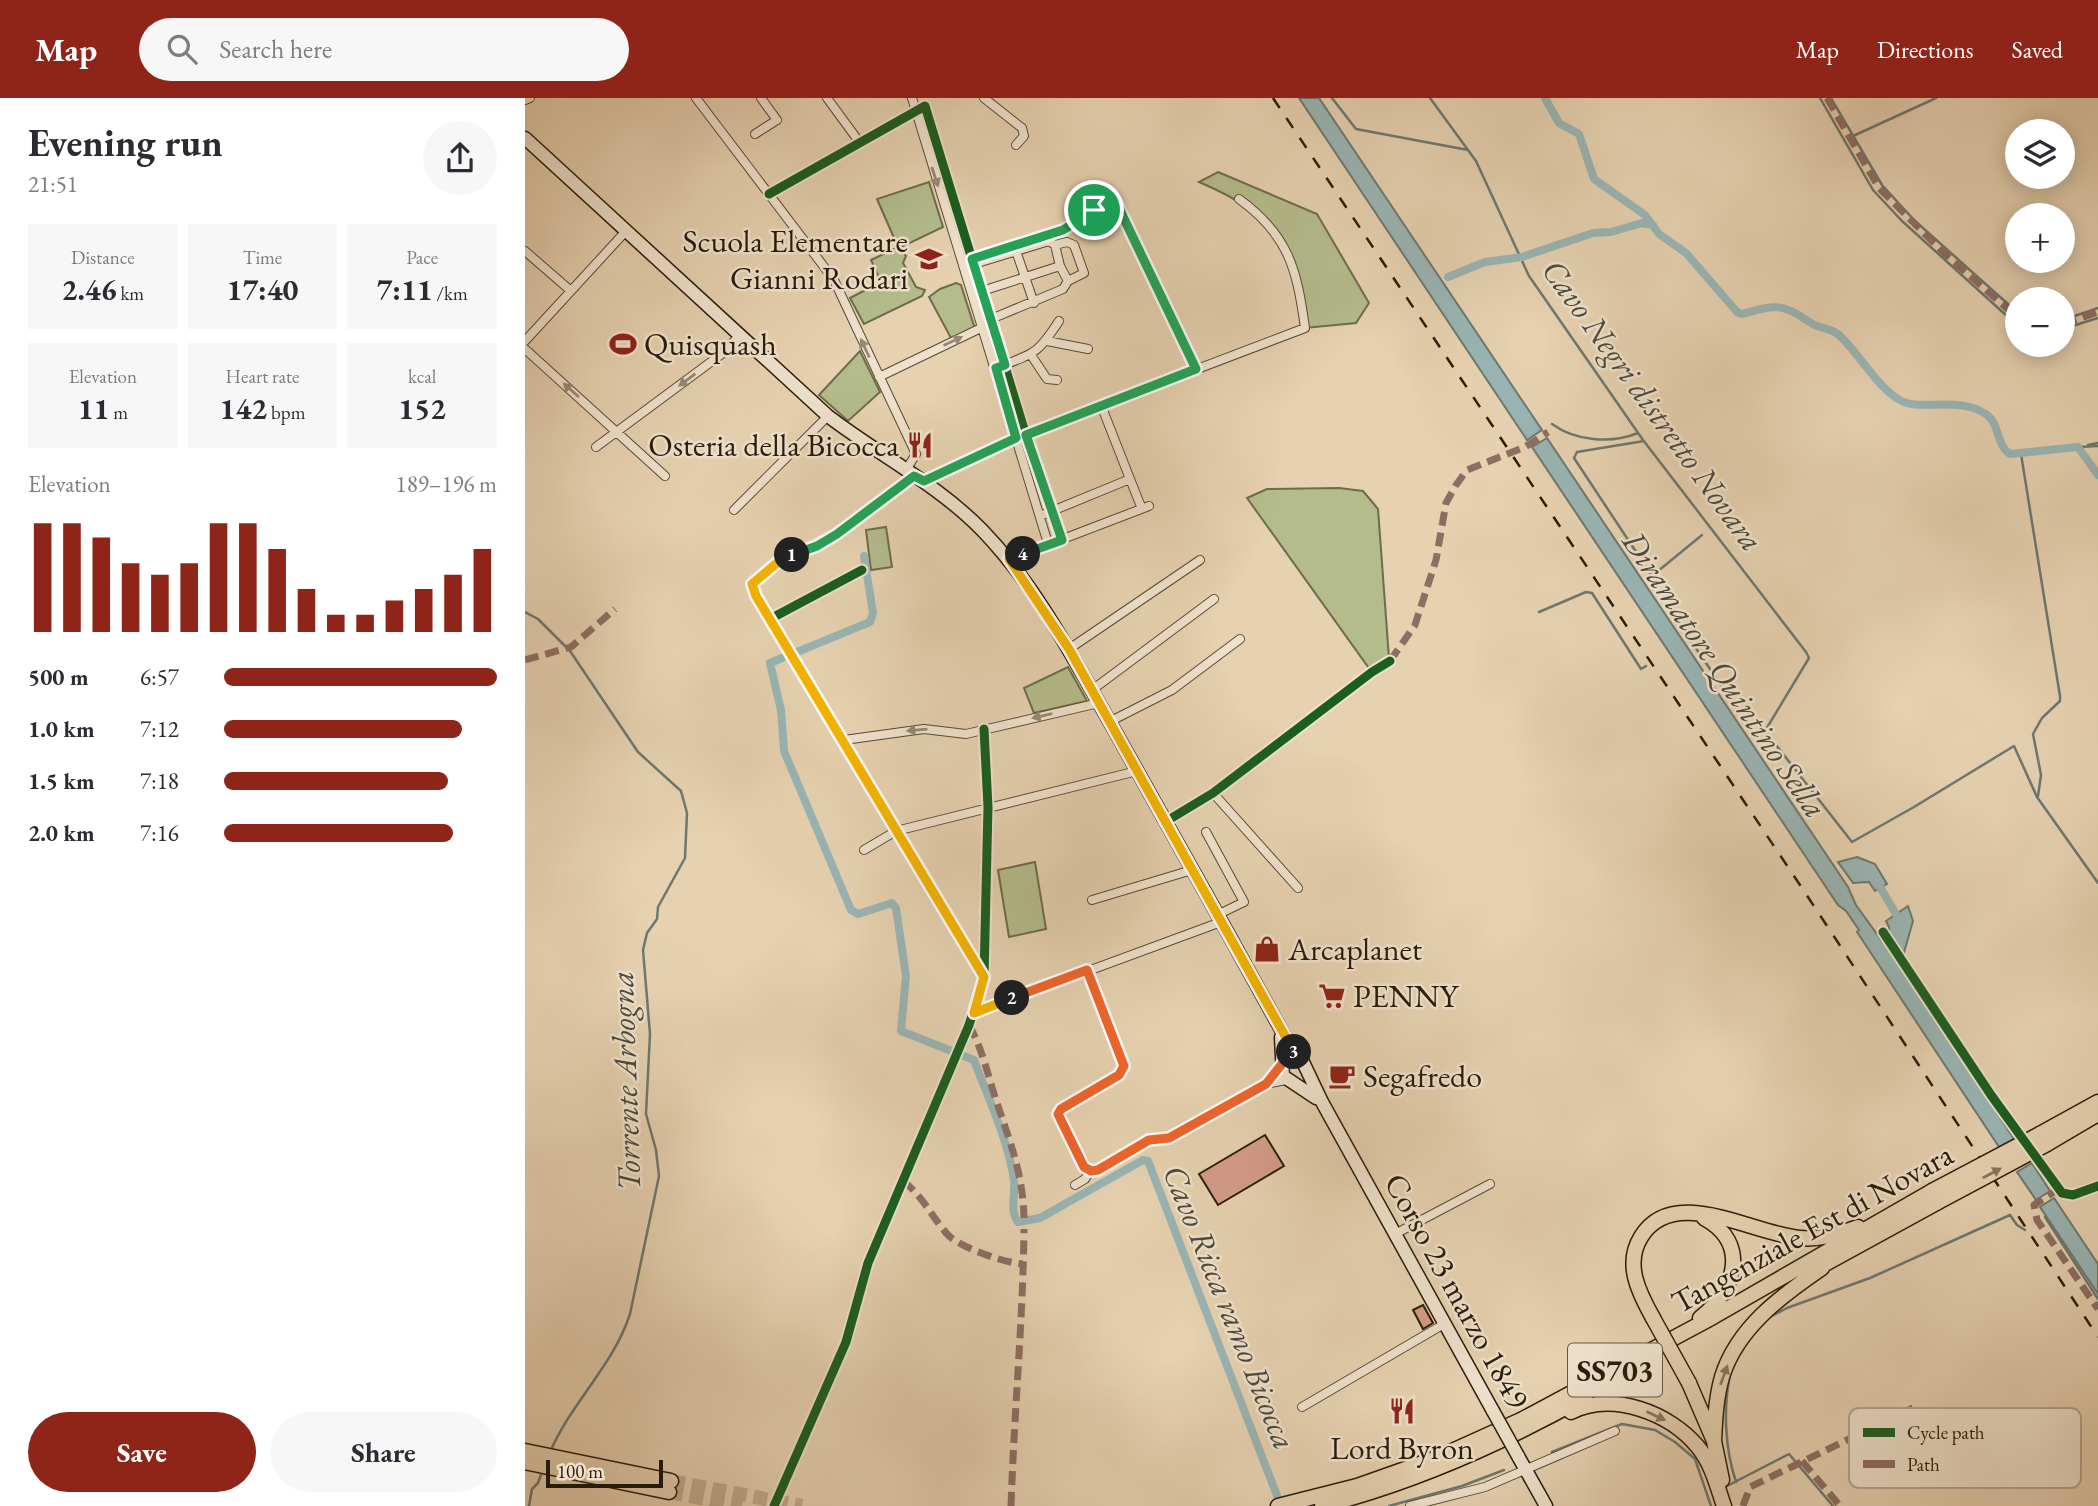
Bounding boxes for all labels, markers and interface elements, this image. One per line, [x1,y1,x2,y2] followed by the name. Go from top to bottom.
[139,18,629,81] search box
[35,28,97,71] text: Map
[163,30,201,68] icon: search
[219,32,332,66] text: Search here
[1796,34,1839,65] text: Map
[1877,34,1974,65] text: Directions
[2012,34,2063,65] text: Saved
[28,118,223,167] text: Evening run
[2005,119,2075,357] map controls
[2005,119,2075,189] button: layers
[423,121,497,195] button: share
[931,167,941,188] one-way arrow
[28,169,78,199] text: 21:51
[1064,180,1124,240] pin
[1075,191,1113,229] icon: arrive
[2005,203,2075,273] button: +
[683,220,908,299] place label: Scuola Elementare Gianni Rodari
[914,244,944,274] school or university icon: Scuola Elementare Gianni Rodari
[71,245,135,270] text: Distance
[243,245,282,270] text: Time
[406,245,438,270] text: Pace
[1532,250,1774,560] water label: Cavo Negri distretto Novara
[62,270,117,309] text: 2.46
[227,270,298,309] text: 17:40
[377,270,433,309] text: 7:11
[117,281,144,306] text: km
[433,281,468,306] text: /km
[2005,287,2075,357] button: −
[644,323,777,365] place label: Quisquash
[608,329,638,359] sports icon: Quisquash
[943,336,963,347] one-way arrow
[860,338,871,358] one-way arrow
[69,364,137,389] text: Elevation
[226,364,299,389] text: Heart rate
[408,364,436,389] text: kcal
[678,372,696,386] one-way arrow
[563,383,580,399] one-way arrow
[78,389,109,428] text: 11
[220,389,267,428] text: 142
[398,389,446,428] text: 152
[109,400,128,425] text: m
[267,400,305,425] text: bpm
[648,424,899,466] place label: Osteria della Bicocca
[905,430,935,460] restaurant icon: Osteria della Bicocca
[28,469,111,499] text: Elevation
[396,469,497,499] text: 189–196 m
[1612,521,1837,826] water label: Diramatore Quintino Sella
[1005,536,1041,572] pin: 4
[775,538,809,573] pin: 1
[1017,541,1028,566] text: 4
[786,542,797,567] text: 1
[28,662,89,692] text: 500 m
[140,662,179,692] text: 6:57
[1031,711,1053,722] one-way arrow
[28,714,95,744] text: 1.0 km
[140,714,179,744] text: 7:12
[906,725,928,736] one-way arrow
[28,766,95,796] text: 1.5 km
[140,766,179,796] text: 7:18
[28,818,95,848] text: 2.0 km
[140,818,179,848] text: 7:16
[1287,928,1422,970] place label: Arcaplanet
[1252,934,1282,964] shop icon: Arcaplanet
[600,970,650,1192] water label: Torrente Arbogna
[1353,975,1459,1017] place label: PENNY
[995,981,1029,1016] pin: 2
[1317,981,1347,1011] supermarket icon: PENNY
[1006,985,1017,1010] text: 2
[1277,1034,1311,1070] pin: 3
[1288,1039,1299,1064] text: 3
[1363,1055,1482,1097] place label: Segafredo
[1327,1061,1357,1091] cafe icon: Segafredo
[1664,1133,1961,1323] street label: Tangenziale Est di Novara
[1153,1158,1307,1456] water label: Cavo Ricca ramo Bicocca
[1375,1166,1539,1416] street label: Corso 23 marzo 1849
[1983,1167,2002,1179] one-way arrow
[1568,1344,1662,1396] road number: SS703
[1719,1364,1730,1385] one-way arrow
[1387,1396,1417,1426] restaurant icon: Lord Byron
[1849,1408,2081,1488] legend
[1646,1410,1666,1422] one-way arrow
[28,1412,256,1492] button: Save
[270,1412,497,1492] button: Share
[1907,1420,1985,1445] text: Cycle path
[1330,1427,1474,1469] place label: Lord Byron
[1907,1452,1940,1477] text: Path
[546,1457,663,1489] scale bar
[557,1459,603,1484] text: 100 m

